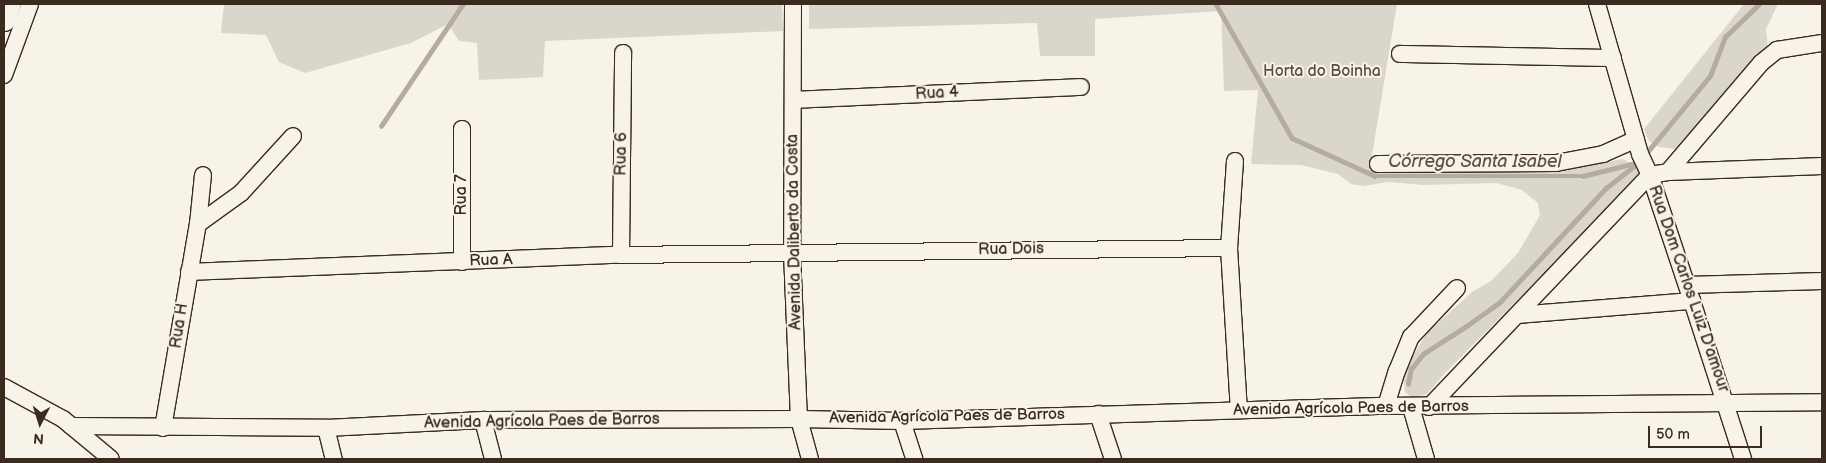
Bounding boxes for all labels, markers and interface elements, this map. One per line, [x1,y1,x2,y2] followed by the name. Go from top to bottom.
[1263,62,1381,82] park label: Horta do Boinha
[915,83,959,105] street label: Rua 4
[612,132,632,176] street label: Rua 6
[784,134,806,330] street label: Avenida Daliberto da Costa
[1388,151,1562,173] water label: Córrego Santa Isabel
[452,174,472,216] street label: Rua 7
[1644,183,1732,395] street label: Rua Dom Carlos Luiz D'amour
[978,240,1044,260] street label: Rua Dois
[469,251,513,271] street label: Rua A
[167,302,193,350] street label: Rua H
[1233,397,1469,421] street label: Avenida Agrícola Paes de Barros
[15,398,65,448] north arrow
[829,405,1065,429] street label: Avenida Agrícola Paes de Barros
[424,410,660,434] street label: Avenida Agrícola Paes de Barros
[1651,416,1765,448] scale bar
[1656,425,1690,444] text: 50 m
[33,430,45,447] text: N

